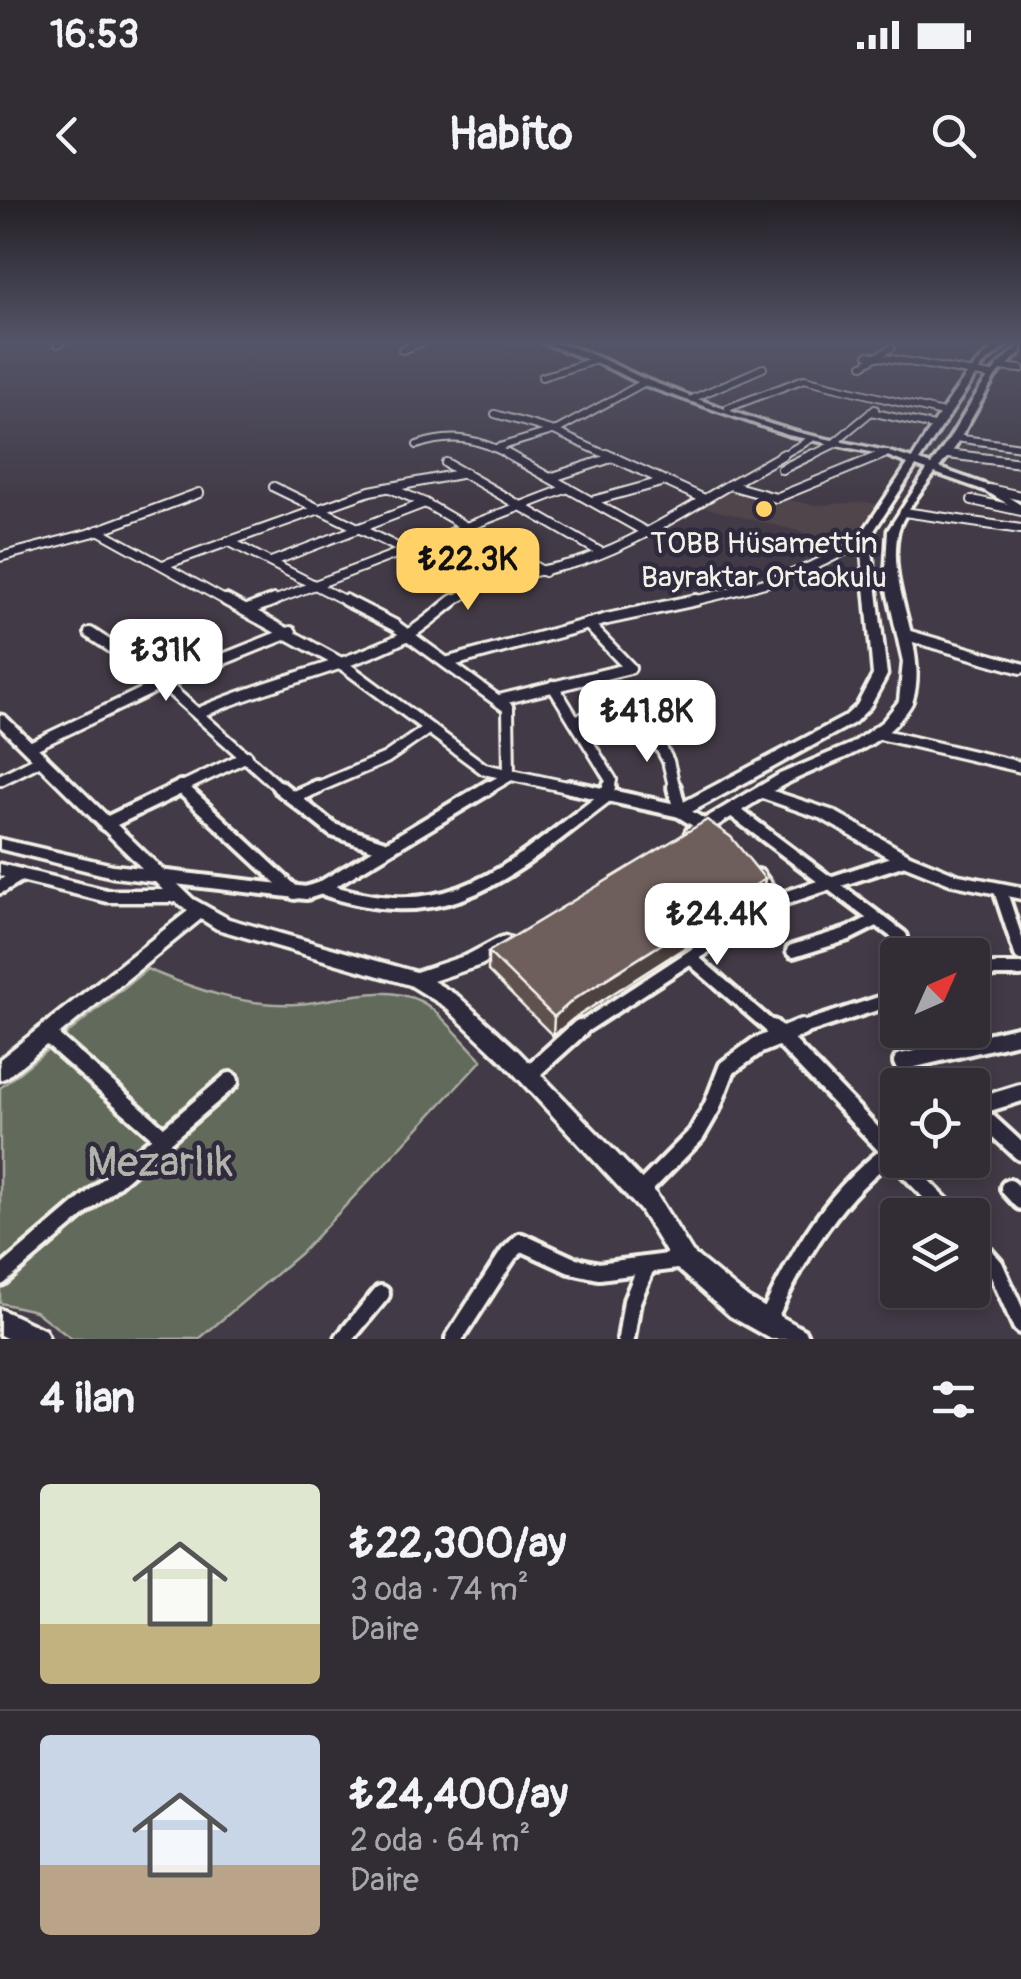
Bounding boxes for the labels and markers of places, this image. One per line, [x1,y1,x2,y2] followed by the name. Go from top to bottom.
[753,498,775,520] marker: TOBB Hüsamettin Bayraktar Ortaokulu
[641,525,887,596] place label: TOBB Hüsamettin Bayraktar Ortaokulu
[387,528,549,613] pin: ₺22.3K
[107,619,225,704] pin: ₺31K
[566,680,728,765] pin: ₺41.8K
[636,883,798,968] pin: ₺24.4K

